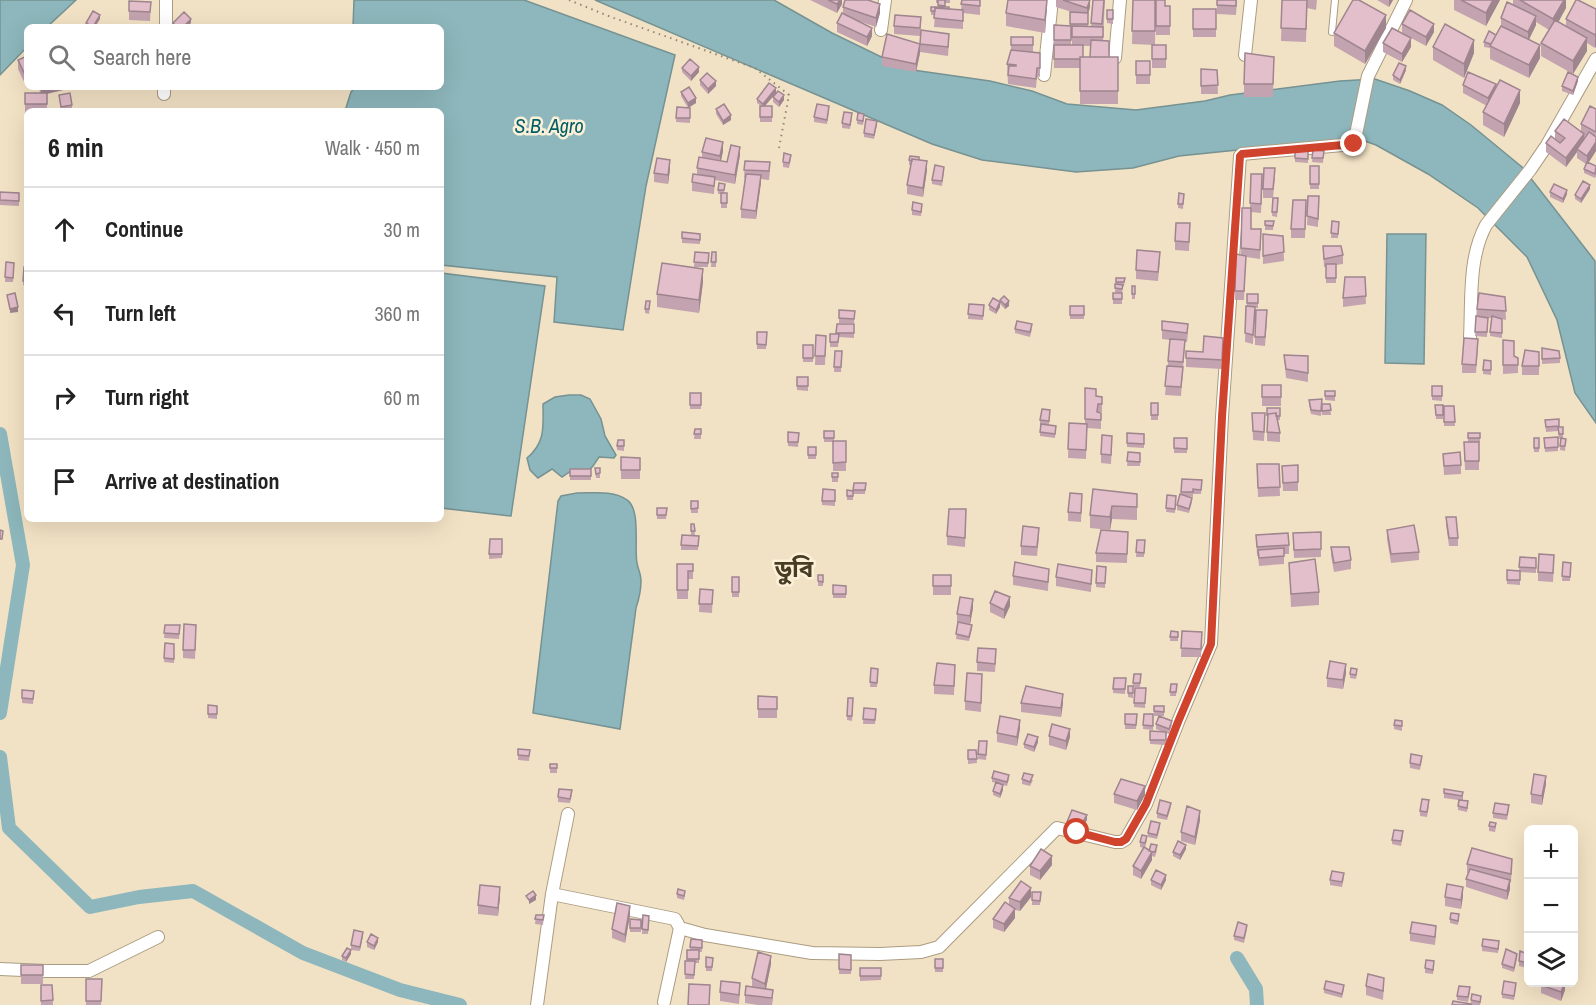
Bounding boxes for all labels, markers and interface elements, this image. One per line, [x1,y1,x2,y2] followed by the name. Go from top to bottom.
[24,24,444,90] search box
[45,41,78,74] icon: search
[93,42,191,72] text: Search here
[514,112,584,139] water label: S.B. Agro
[48,130,104,165] text: 6 min
[1340,130,1366,156] route end
[325,134,420,161] text: Walk · 450 m
[48,213,81,246] icon: ahead
[105,214,183,244] text: Continue
[384,216,420,243] text: 30 m
[48,297,81,330] icon: left
[105,298,176,328] text: Turn left
[374,300,420,327] text: 360 m
[48,381,81,414] icon: right
[105,382,189,412] text: Turn right
[384,384,420,411] text: 60 m
[48,465,81,498] icon: arrive
[105,466,279,496] text: Arrive at destination
[774,552,814,585] district label: ডুবি
[1063,818,1089,844] route start
[1524,825,1578,987] map controls
[1524,825,1578,879] button: +
[1524,879,1578,933] button: −
[1524,933,1578,987] button: layers

